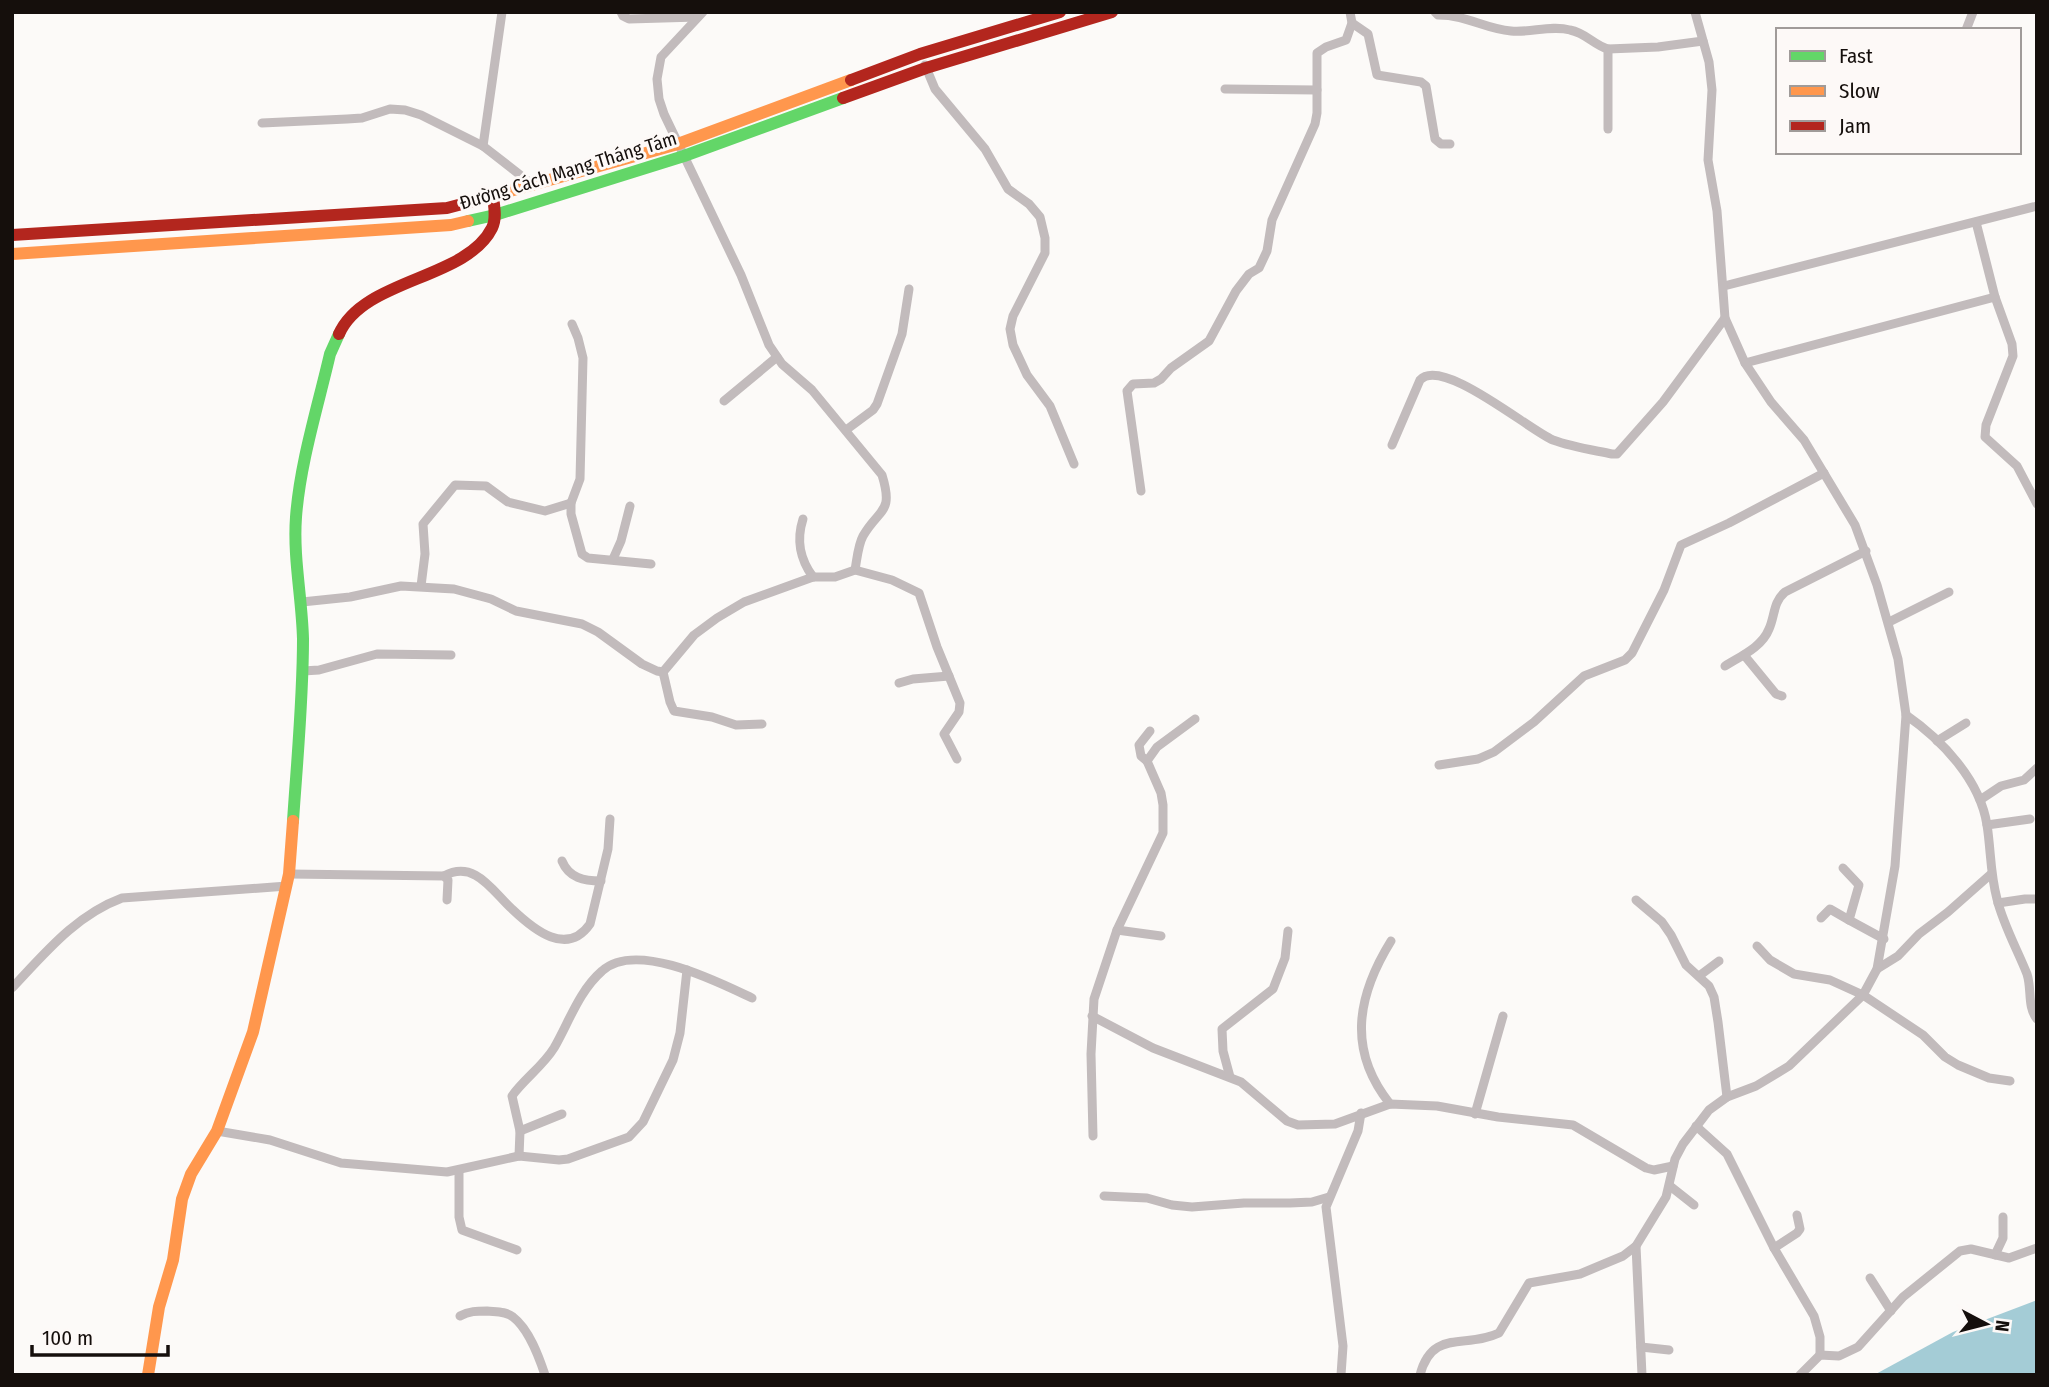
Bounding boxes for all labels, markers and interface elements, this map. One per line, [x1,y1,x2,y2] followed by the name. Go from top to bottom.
[1776,28,2021,154] legend
[1839,43,1873,69] text: Fast
[1839,78,1880,104] text: Slow
[1839,113,1871,139] text: Jam
[457,126,680,215] street label: Đường Cách Mạng Tháng Tám
[1951,1289,2021,1359] north arrow
[32,1314,168,1358] scale bar
[1990,1319,2014,1333] text: N
[42,1325,93,1351] text: 100 m

